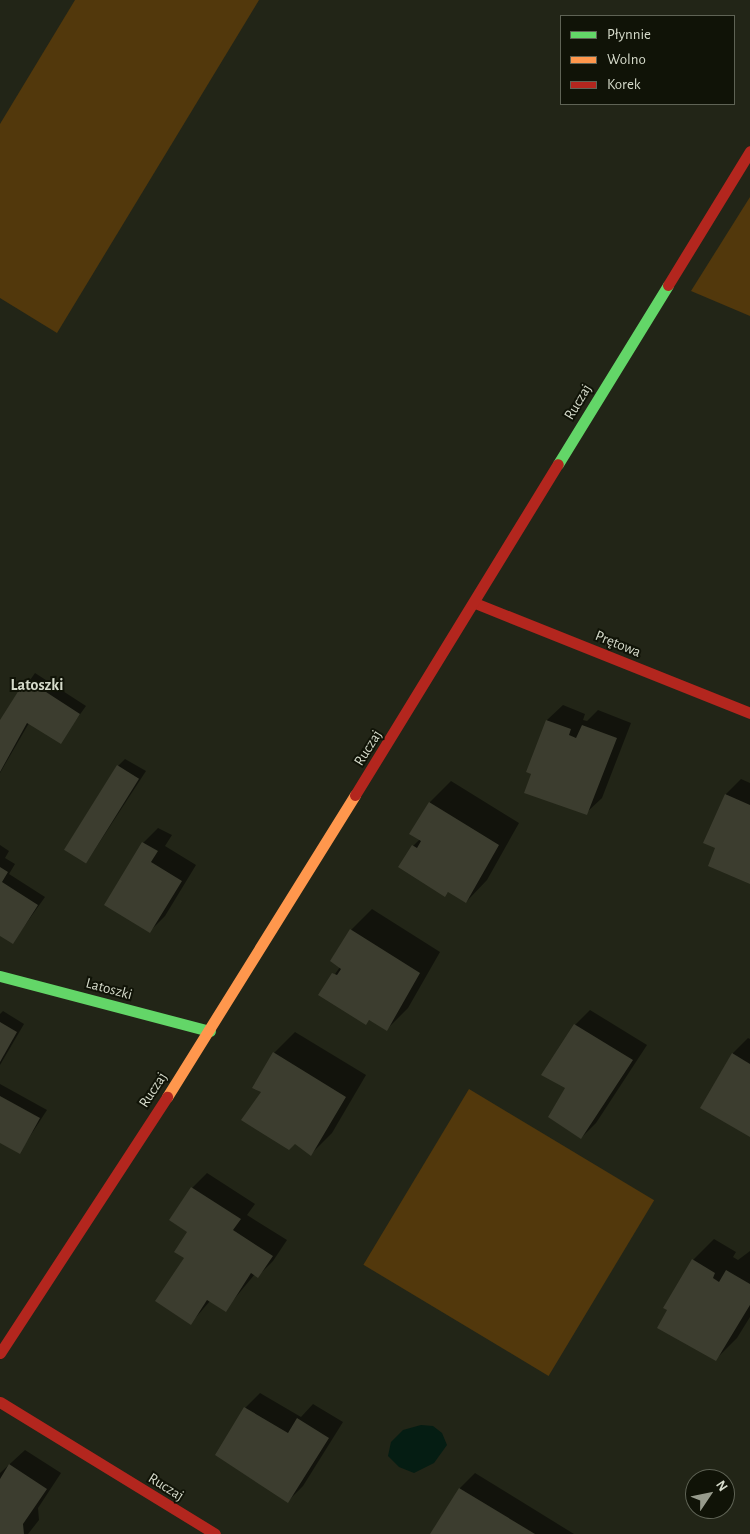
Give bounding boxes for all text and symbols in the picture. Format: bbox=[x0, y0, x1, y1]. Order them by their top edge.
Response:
legend bbox=[560, 15, 735, 105]
text: Płynnie bbox=[607, 27, 651, 42]
text: Wolno bbox=[607, 52, 646, 67]
text: Korek bbox=[607, 77, 641, 92]
street label: Ruczaj bbox=[560, 381, 596, 423]
street label: Prętowa bbox=[592, 627, 644, 661]
district label: Latoszki bbox=[11, 675, 63, 695]
street label: Ruczaj bbox=[350, 727, 386, 769]
street label: Latoszki bbox=[84, 974, 134, 1004]
street label: Ruczaj bbox=[135, 1069, 171, 1111]
street label: Ruczaj bbox=[145, 1469, 187, 1505]
north arrow bbox=[685, 1469, 735, 1519]
text: N bbox=[713, 1478, 730, 1494]

